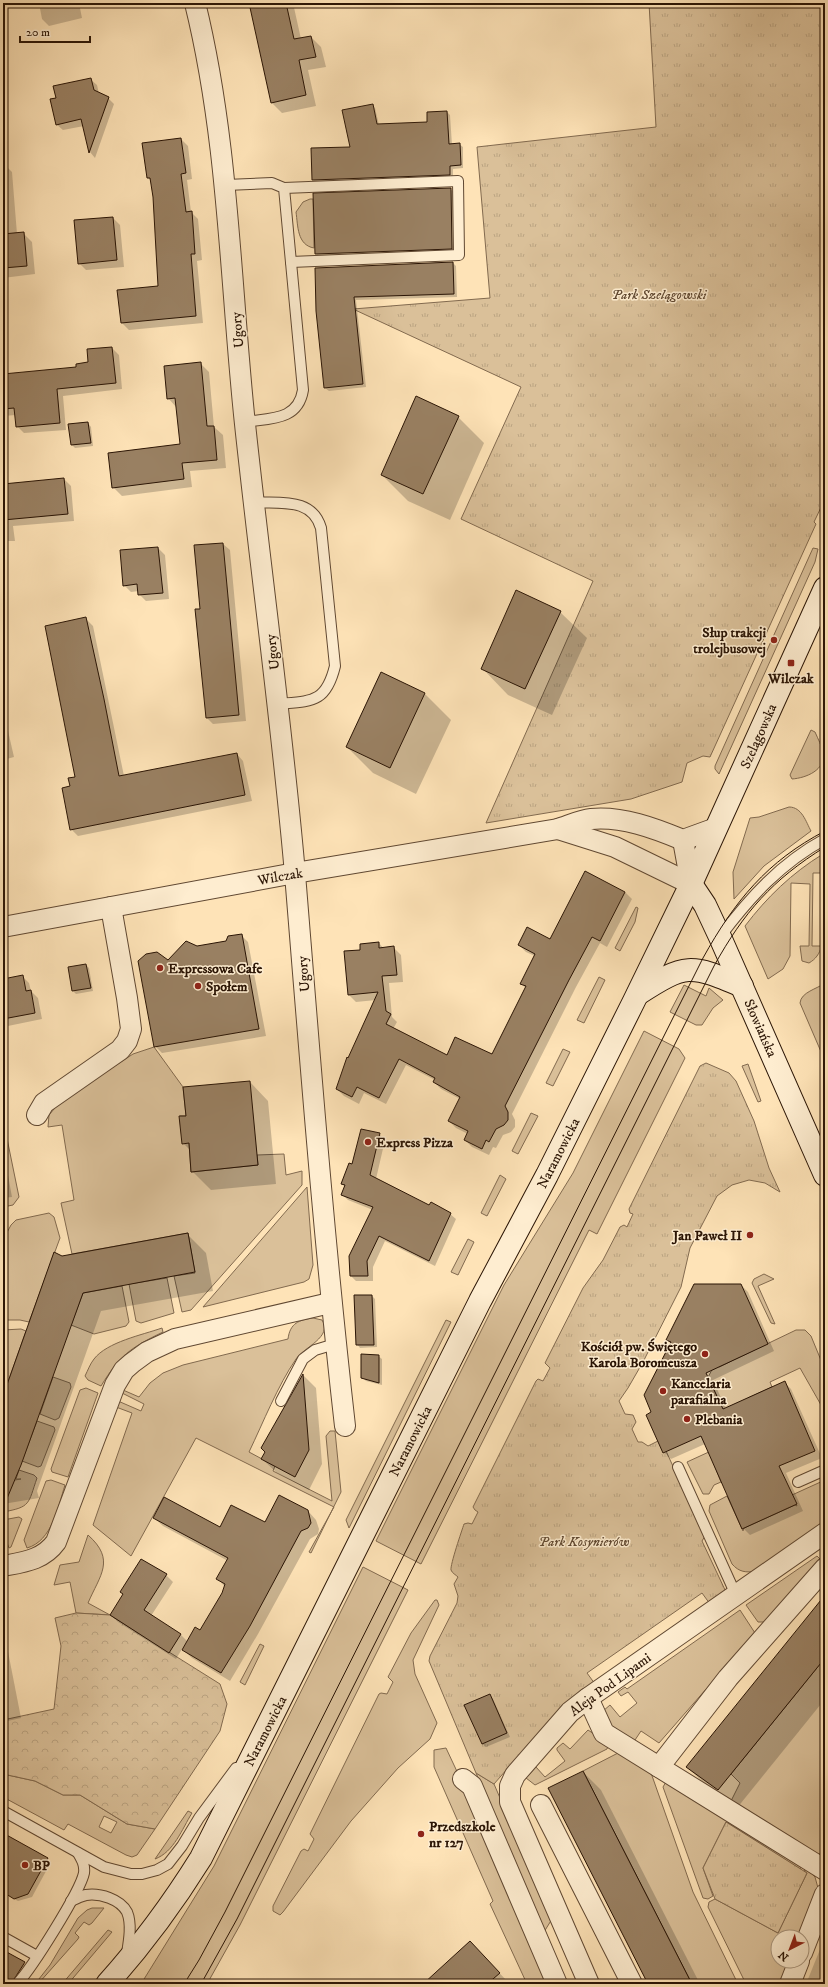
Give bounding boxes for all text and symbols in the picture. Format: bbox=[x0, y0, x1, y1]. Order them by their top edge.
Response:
scale bar bbox=[20, 18, 90, 44]
text: 20 m bbox=[26, 25, 50, 40]
park label: Park Szelągowski bbox=[612, 286, 708, 304]
street label: Ugory bbox=[227, 311, 249, 349]
place label: Słup trakcji trolejbusowej bbox=[693, 624, 766, 658]
street label: Ugory bbox=[262, 633, 284, 671]
marker: Słup trakcji trolejbusowej bbox=[769, 635, 779, 645]
marker: Wilczak bbox=[786, 658, 796, 668]
place label: Wilczak bbox=[767, 670, 815, 688]
street label: Szelągowska bbox=[737, 701, 781, 772]
street label: Wilczak bbox=[255, 864, 304, 890]
street label: Ugory bbox=[293, 955, 315, 993]
place label: Expressowa Cafe bbox=[168, 960, 262, 978]
marker: Expressowa Cafe bbox=[155, 963, 165, 973]
place label: Społem bbox=[206, 978, 248, 996]
marker: Społem bbox=[193, 981, 203, 991]
street label: Słowiańska bbox=[739, 997, 781, 1060]
street label: Naramowicka bbox=[533, 1115, 584, 1192]
place label: Express Pizza bbox=[376, 1134, 454, 1152]
marker: Express Pizza bbox=[363, 1137, 373, 1147]
place label: Jan Paweł II bbox=[671, 1227, 742, 1245]
marker: Jan Paweł II bbox=[745, 1230, 755, 1240]
place label: Kościół pw. Świętego Karola Boromeusza bbox=[581, 1338, 698, 1372]
marker: Kościół pw. Świętego Karola Boromeusza bbox=[700, 1349, 710, 1359]
place label: Kancelaria parafialna bbox=[670, 1375, 732, 1409]
marker: Kancelaria parafialna bbox=[658, 1386, 668, 1396]
street label: Naramowicka bbox=[385, 1403, 436, 1480]
place label: Plebania bbox=[695, 1411, 743, 1429]
marker: Plebania bbox=[682, 1414, 692, 1424]
park label: Park Kosynierów bbox=[539, 1533, 630, 1551]
street label: Aleja Pod Lipami bbox=[566, 1649, 655, 1720]
street label: Naramowicka bbox=[240, 1693, 291, 1770]
place label: Przedszkole nr 127 bbox=[429, 1818, 496, 1852]
marker: Przedszkole nr 127 bbox=[416, 1829, 426, 1839]
place label: BP bbox=[33, 1857, 51, 1875]
marker: BP bbox=[20, 1860, 30, 1870]
north arrow bbox=[770, 1929, 810, 1969]
text: N bbox=[776, 1947, 792, 1964]

